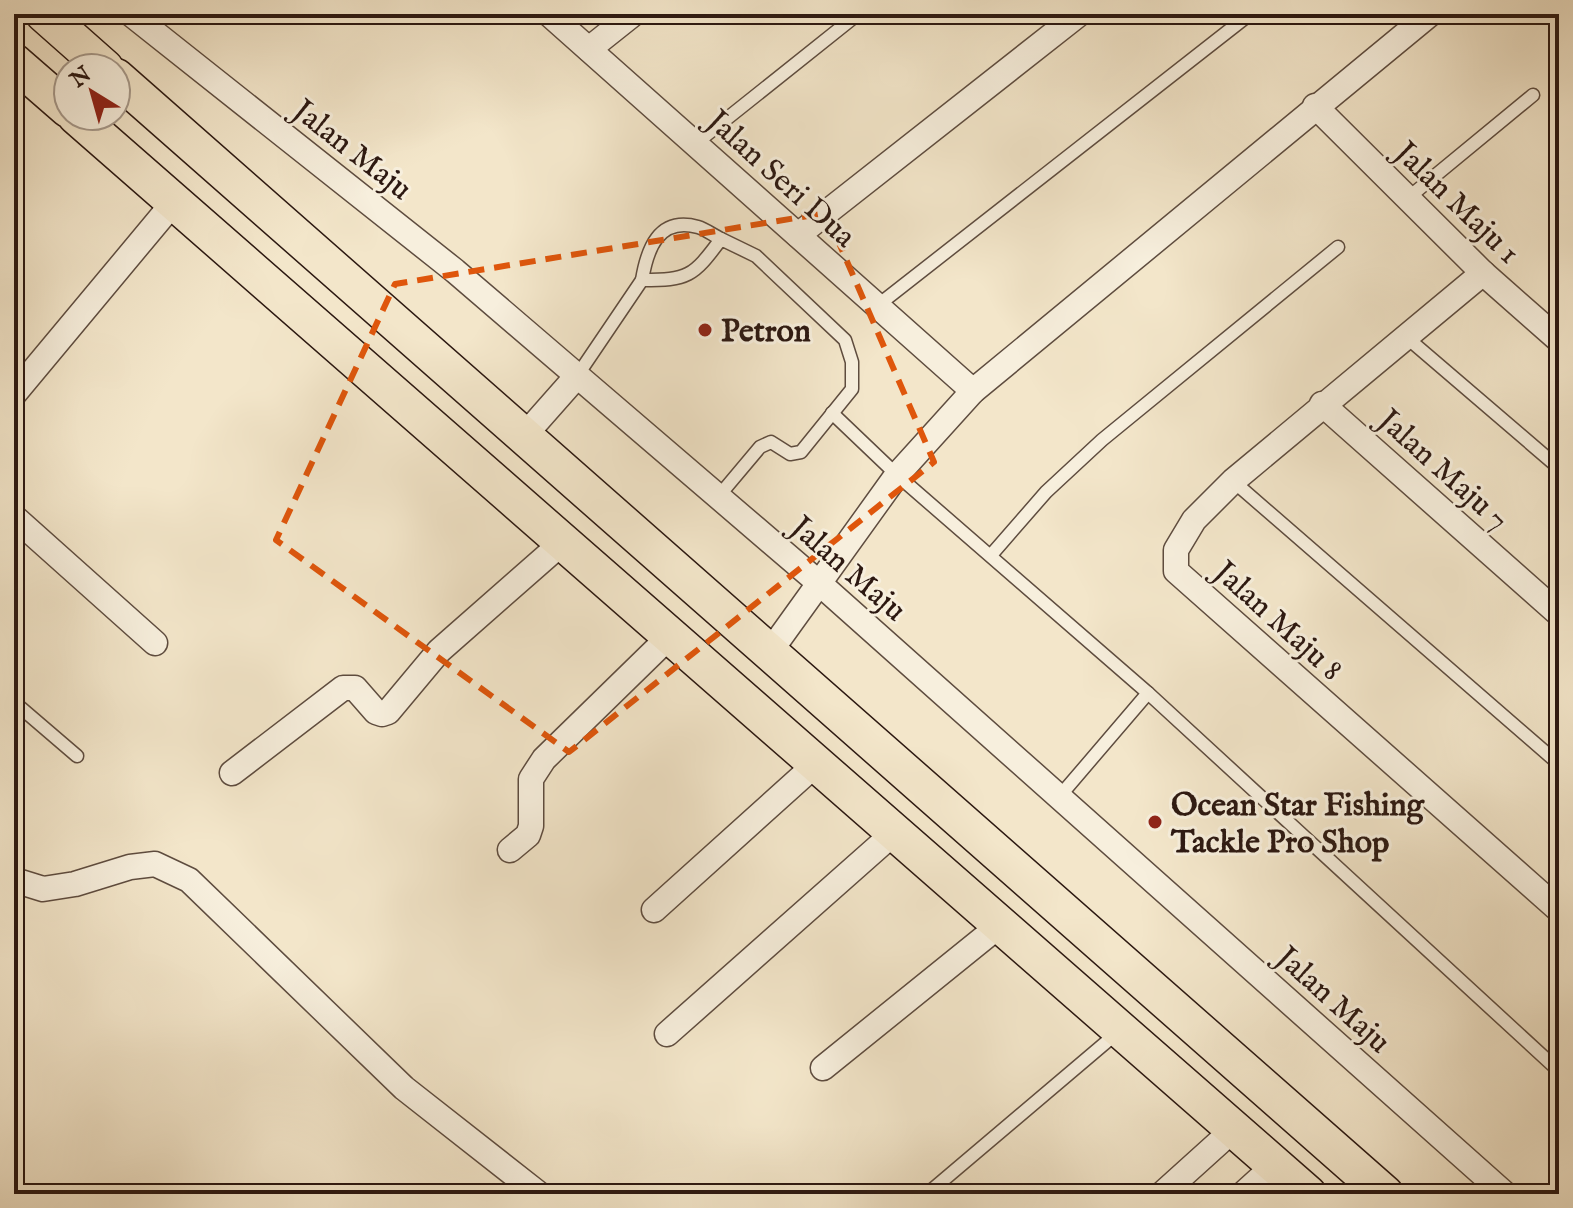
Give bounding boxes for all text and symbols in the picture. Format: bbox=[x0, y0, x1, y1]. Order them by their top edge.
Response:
north arrow bbox=[52, 52, 132, 132]
text: N bbox=[64, 61, 97, 95]
street label: Jalan Maju bbox=[281, 90, 420, 210]
street label: Jalan Seri Dua bbox=[695, 100, 864, 258]
street label: Jalan Maju 1 bbox=[1382, 132, 1528, 274]
place label: Petron bbox=[721, 312, 811, 353]
marker: Petron bbox=[696, 321, 714, 339]
street label: Jalan Maju 7 bbox=[1366, 399, 1517, 541]
street label: Jalan Maju bbox=[779, 506, 914, 632]
street label: Jalan Maju 8 bbox=[1202, 551, 1351, 691]
place label: Ocean Star Fishing Tackle Pro Shop bbox=[1170, 786, 1426, 864]
marker: Ocean Star Fishing Tackle Pro Shop bbox=[1146, 813, 1164, 831]
street label: Jalan Maju bbox=[1264, 937, 1398, 1063]

